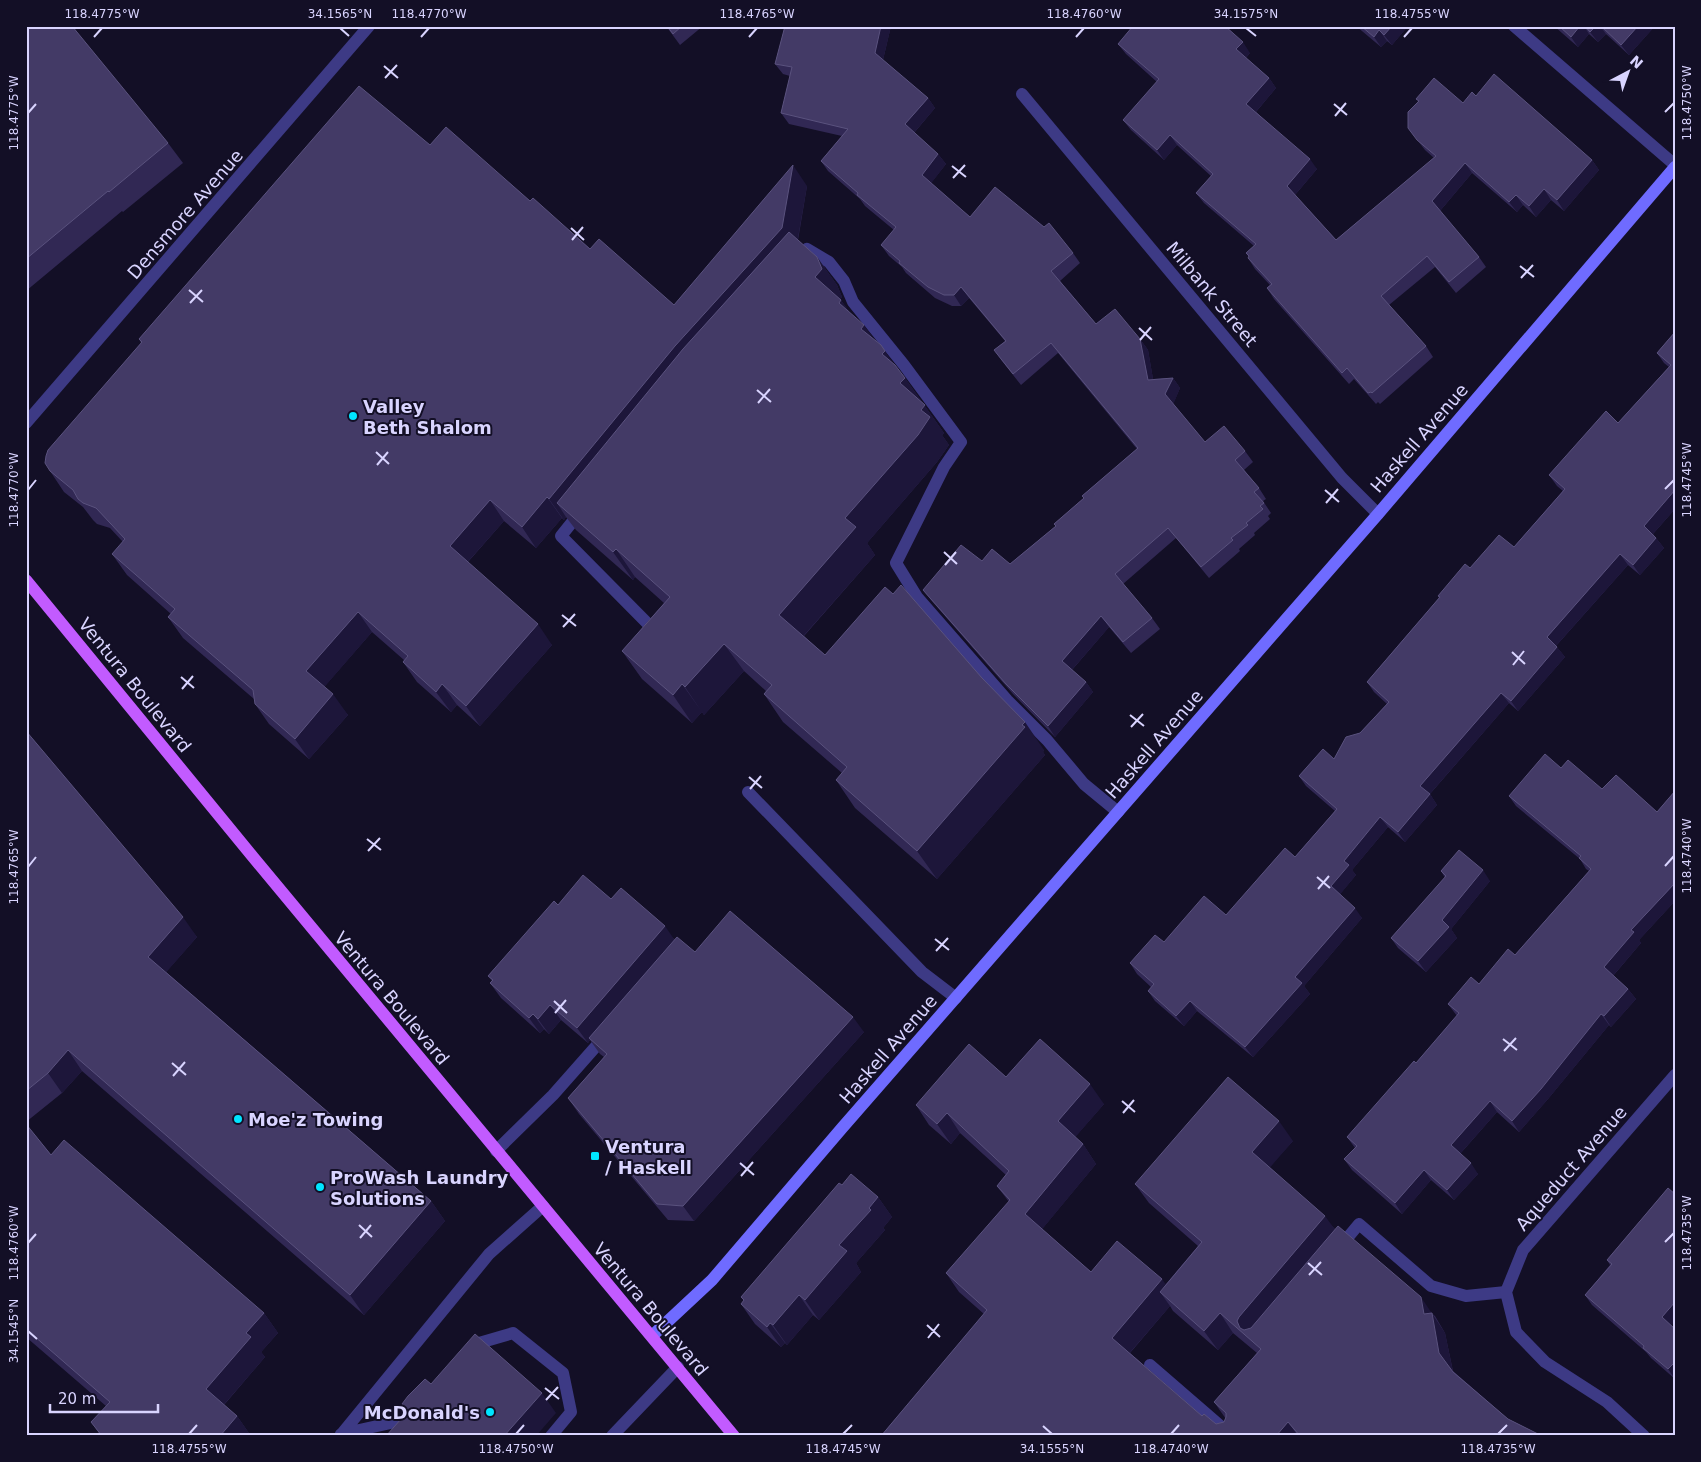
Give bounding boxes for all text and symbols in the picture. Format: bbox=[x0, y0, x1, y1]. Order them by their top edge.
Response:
text: 118.4775°W bbox=[64, 7, 140, 21]
text: 34.1565°N bbox=[308, 7, 372, 21]
text: 118.4770°W bbox=[391, 7, 467, 21]
text: 118.4765°W bbox=[719, 7, 795, 21]
text: 118.4760°W bbox=[1046, 7, 1122, 21]
text: 34.1575°N bbox=[1214, 7, 1278, 21]
text: 118.4755°W bbox=[1374, 7, 1450, 21]
north arrow bbox=[1604, 48, 1654, 98]
text: N bbox=[1627, 52, 1646, 72]
text: 118.4750°W bbox=[1680, 65, 1694, 141]
text: 118.4775°W bbox=[7, 75, 21, 151]
street label: Densmore Avenue bbox=[123, 145, 247, 283]
street label: Milbank Street bbox=[1162, 237, 1262, 351]
street label: Haskell Avenue bbox=[1366, 379, 1472, 497]
place label: Valley Beth Shalom bbox=[363, 396, 492, 438]
marker: Valley Beth Shalom bbox=[347, 410, 359, 422]
text: 118.4745°W bbox=[1680, 442, 1694, 518]
text: 118.4770°W bbox=[7, 452, 21, 528]
street label: Ventura Boulevard bbox=[74, 613, 196, 757]
street label: Haskell Avenue bbox=[1101, 685, 1207, 803]
text: 118.4740°W bbox=[1680, 818, 1694, 894]
text: 118.4765°W bbox=[7, 829, 21, 905]
street label: Ventura Boulevard bbox=[330, 927, 454, 1069]
street label: Haskell Avenue bbox=[835, 990, 941, 1108]
street label: Aqueduct Avenue bbox=[1511, 1101, 1631, 1235]
place label: Moe'z Towing bbox=[248, 1109, 384, 1130]
marker: Moe'z Towing bbox=[232, 1113, 244, 1125]
place label: Ventura / Haskell bbox=[605, 1136, 692, 1178]
marker: Ventura / Haskell bbox=[589, 1150, 601, 1162]
place label: ProWash Laundry Solutions bbox=[330, 1167, 509, 1209]
marker: ProWash Laundry Solutions bbox=[314, 1181, 326, 1193]
text: 118.4735°W bbox=[1680, 1195, 1694, 1271]
text: 118.4760°W bbox=[7, 1205, 21, 1281]
street label: Ventura Boulevard bbox=[589, 1238, 713, 1380]
text: 34.1545°N bbox=[7, 1299, 21, 1363]
scale bar bbox=[50, 1382, 158, 1414]
text: 20 m bbox=[58, 1390, 96, 1408]
place label: McDonald's bbox=[364, 1402, 480, 1423]
marker: McDonald's bbox=[484, 1406, 496, 1418]
text: 118.4755°W bbox=[151, 1442, 227, 1456]
text: 118.4750°W bbox=[478, 1442, 554, 1456]
text: 118.4745°W bbox=[805, 1442, 881, 1456]
text: 34.1555°N bbox=[1020, 1442, 1084, 1456]
text: 118.4740°W bbox=[1133, 1442, 1209, 1456]
text: 118.4735°W bbox=[1460, 1442, 1536, 1456]

